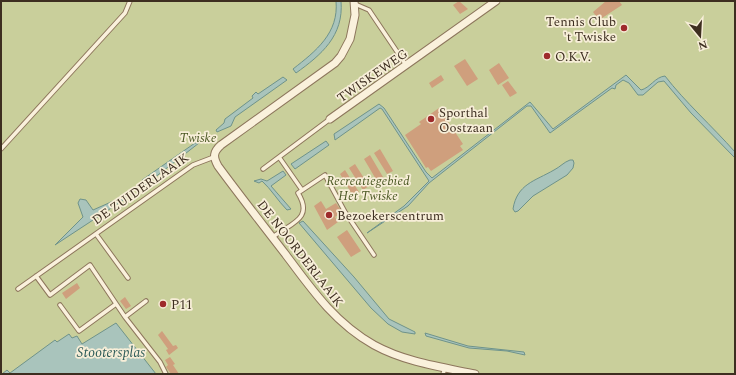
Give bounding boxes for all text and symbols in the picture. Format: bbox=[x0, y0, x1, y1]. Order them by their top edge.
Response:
place label: Tennis Club 't Twiske bbox=[546, 12, 616, 47]
north arrow bbox=[680, 16, 720, 56]
marker: Tennis Club 't Twiske bbox=[619, 23, 629, 33]
text: N bbox=[696, 36, 710, 55]
street label: TWISKEWEG bbox=[333, 44, 412, 108]
place label: O.K.V. bbox=[555, 47, 591, 67]
marker: O.K.V. bbox=[542, 51, 552, 61]
place label: Sporthal Oostzaan bbox=[439, 103, 494, 138]
marker: Sporthal Oostzaan bbox=[426, 114, 436, 124]
park label: Twiske bbox=[180, 128, 217, 148]
street label: DE ZUIDERLAAIK bbox=[88, 147, 194, 230]
park label: Recreatiegebied Het Twiske bbox=[326, 171, 410, 206]
street label: DE NOORDERLAAIK bbox=[252, 196, 349, 312]
place label: Bezoekerscentrum bbox=[337, 206, 444, 226]
marker: Bezoekerscentrum bbox=[324, 210, 334, 220]
place label: P11 bbox=[171, 295, 192, 315]
marker: P11 bbox=[158, 299, 168, 309]
water label: Stootersplas bbox=[77, 342, 145, 363]

